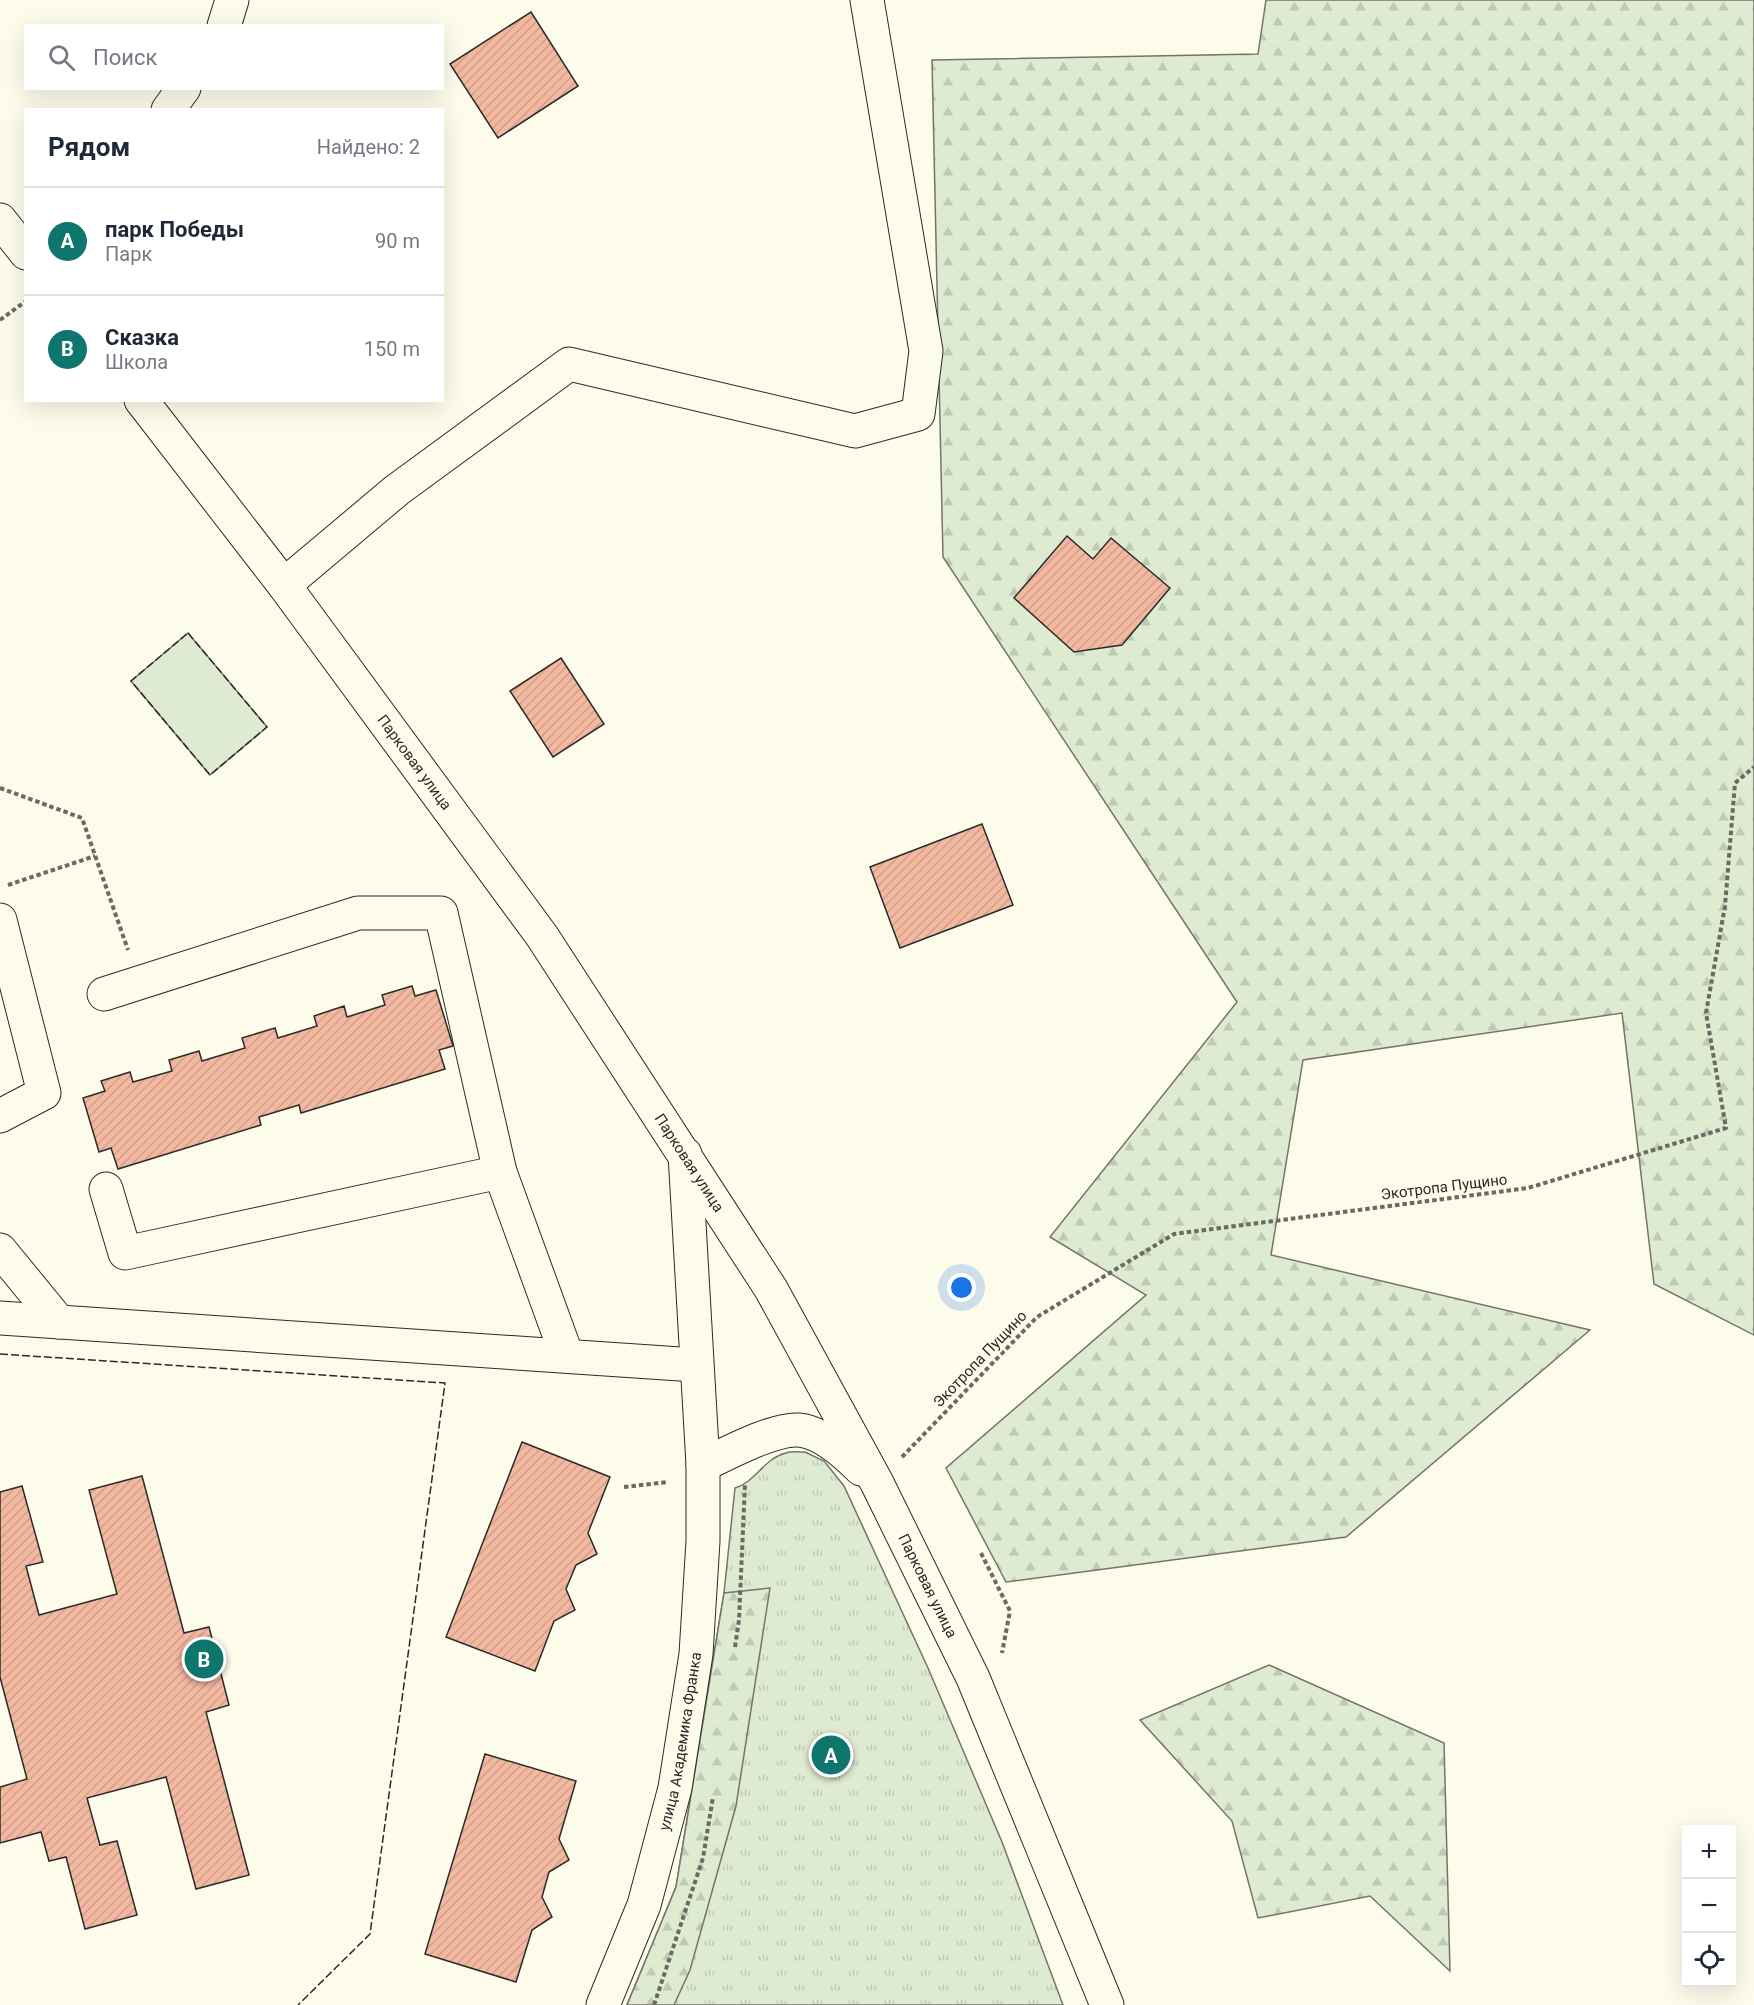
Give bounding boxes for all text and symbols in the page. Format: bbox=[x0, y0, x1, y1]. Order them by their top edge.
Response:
search box bbox=[24, 24, 444, 90]
icon: search bbox=[45, 41, 78, 74]
text: Поиск bbox=[93, 45, 157, 70]
text: Рядом bbox=[48, 132, 130, 162]
text: Найдено: 2 bbox=[317, 135, 420, 159]
text: парк Победы bbox=[105, 217, 244, 242]
text: A bbox=[61, 229, 74, 253]
text: 90 m bbox=[375, 229, 420, 253]
text: Парк bbox=[105, 242, 152, 266]
text: Сказка bbox=[105, 325, 179, 350]
text: B bbox=[61, 337, 74, 361]
text: 150 m bbox=[364, 337, 420, 361]
text: Школа bbox=[105, 350, 168, 374]
street label: Парковая улица bbox=[373, 711, 455, 814]
street label: Парковая улица bbox=[651, 1110, 728, 1216]
street label: Экотропа Пущино bbox=[1380, 1170, 1508, 1204]
your location bbox=[947, 1273, 976, 1302]
street label: Экотропа Пущино bbox=[929, 1307, 1031, 1411]
street label: Парковая улица bbox=[894, 1531, 961, 1641]
pin: B bbox=[184, 1636, 224, 1682]
street label: улица Академика Франка bbox=[655, 1651, 705, 1832]
pin: A bbox=[812, 1732, 850, 1778]
map controls bbox=[1682, 1825, 1736, 1987]
button: + bbox=[1682, 1825, 1736, 1879]
button: − bbox=[1682, 1879, 1736, 1933]
button: locate bbox=[1682, 1933, 1736, 1987]

